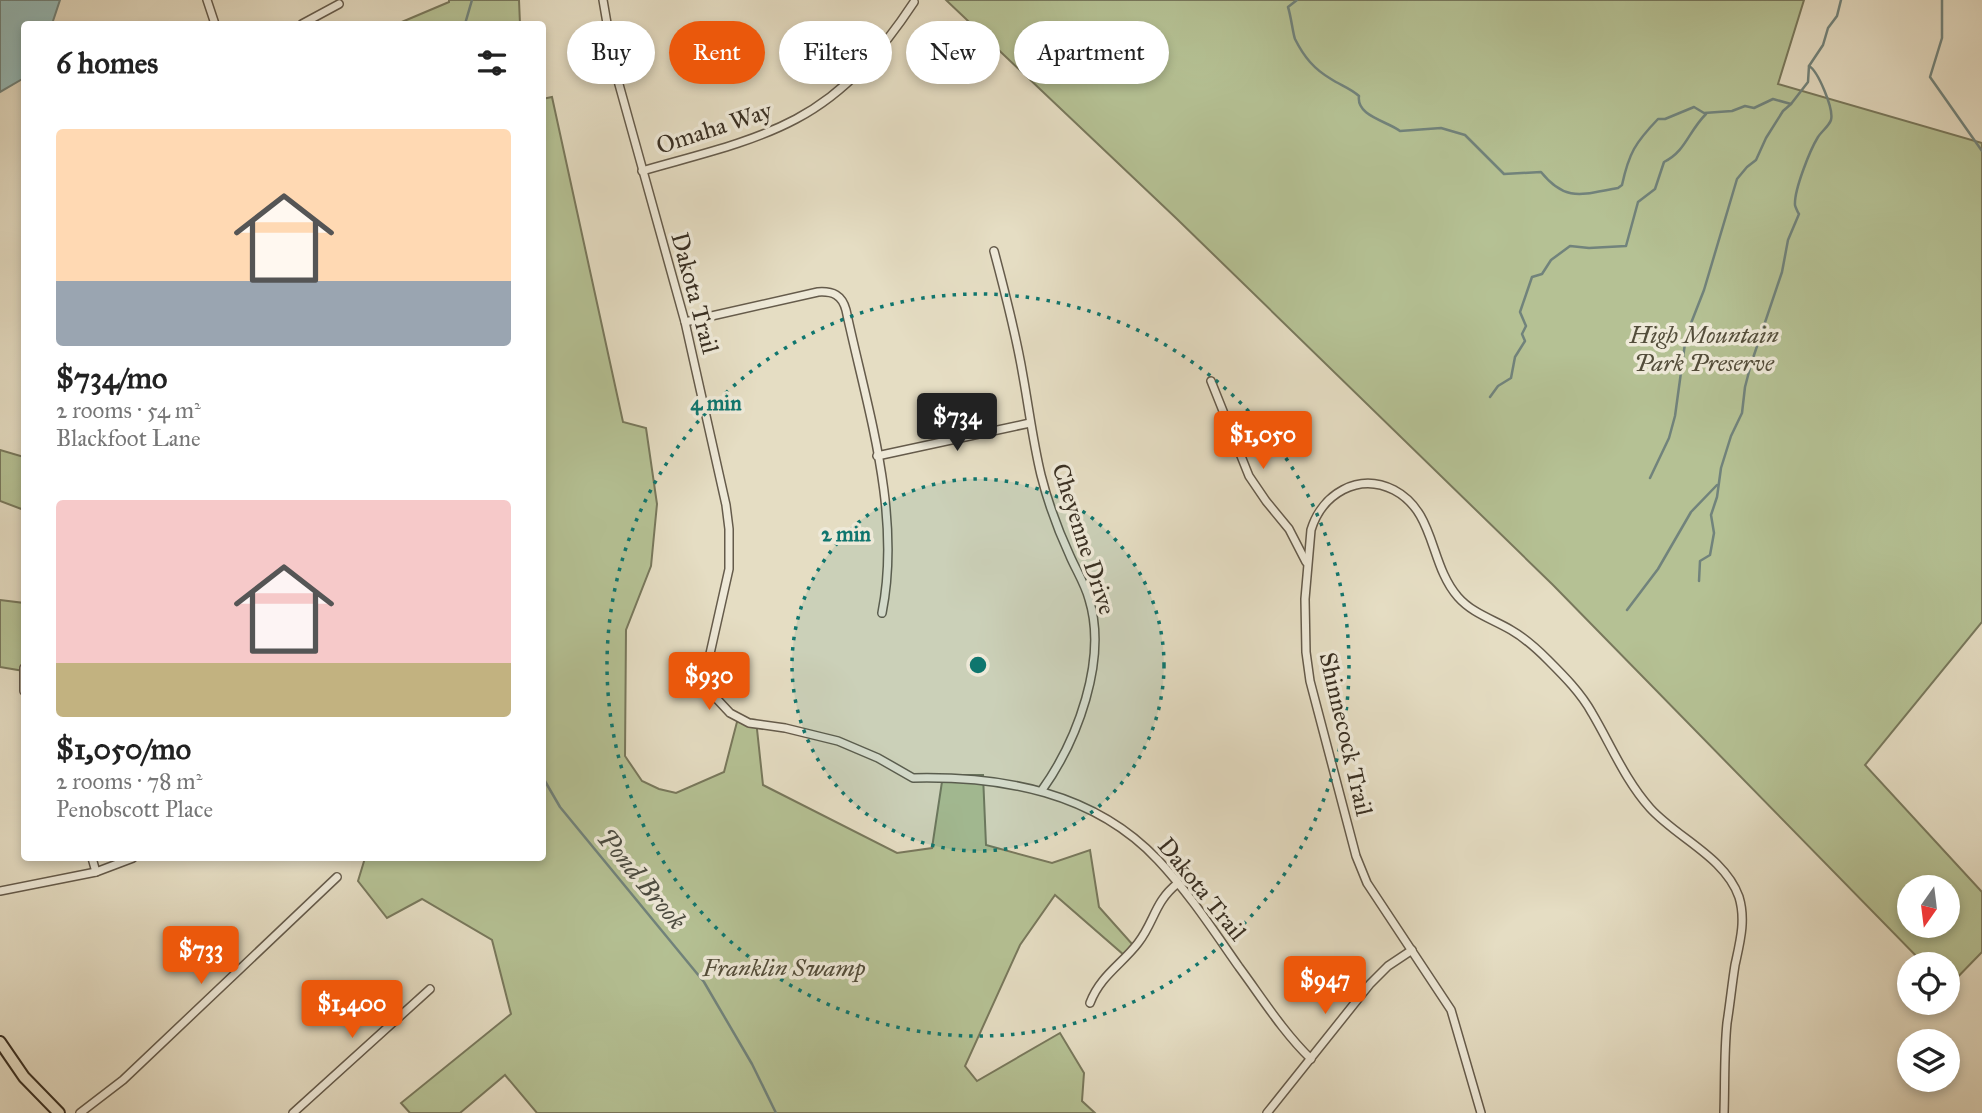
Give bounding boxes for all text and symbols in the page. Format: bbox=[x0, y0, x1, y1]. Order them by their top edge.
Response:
chip: Buy bbox=[567, 21, 655, 84]
chip: Rent bbox=[669, 21, 765, 84]
chip: Filters bbox=[779, 21, 892, 84]
chip: New bbox=[906, 21, 1000, 84]
chip: Apartment bbox=[1014, 21, 1169, 84]
icon: filters bbox=[473, 44, 511, 82]
text: 6 homes bbox=[56, 45, 158, 81]
street label: Omaha Way bbox=[652, 95, 776, 161]
icon: home bbox=[221, 175, 347, 301]
street label: Dakota Trail bbox=[664, 229, 726, 357]
park label: High Mountain Park Preserve bbox=[1628, 320, 1779, 378]
text: $734/mo bbox=[56, 360, 167, 396]
text: 4 min bbox=[690, 390, 742, 416]
pin: $734 bbox=[916, 393, 998, 453]
text: 2 rooms · 54 m² bbox=[56, 396, 201, 424]
text: $734 bbox=[933, 402, 981, 430]
pin: $1,050 bbox=[1206, 412, 1320, 471]
text: $1,050 bbox=[1230, 420, 1296, 448]
text: Blackfoot Lane bbox=[56, 424, 200, 452]
street label: Cheyenne Drive bbox=[1045, 460, 1123, 618]
text: 2 min bbox=[821, 521, 871, 547]
icon: home bbox=[221, 546, 347, 672]
street label: Shinnecock Trail bbox=[1313, 649, 1379, 819]
pin: $930 bbox=[668, 652, 750, 712]
centre of rings bbox=[966, 653, 990, 677]
text: $930 bbox=[685, 661, 733, 689]
text: $1,050/mo bbox=[56, 731, 191, 767]
text: 2 rooms · 78 m² bbox=[56, 767, 202, 795]
text: Penobscott Place bbox=[56, 795, 213, 823]
water label: Pond Brook bbox=[590, 822, 694, 936]
street label: Dakota Trail bbox=[1151, 831, 1253, 947]
north arrow bbox=[1897, 875, 1960, 938]
map controls bbox=[1897, 875, 1960, 1092]
pin: $733 bbox=[160, 926, 242, 986]
text: $733 bbox=[179, 935, 223, 963]
button: locate bbox=[1897, 952, 1960, 1015]
park label: Franklin Swamp bbox=[702, 953, 866, 983]
pin: $947 bbox=[1284, 956, 1366, 1016]
text: $947 bbox=[1300, 965, 1350, 993]
pin: $1,400 bbox=[295, 981, 409, 1040]
text: $1,400 bbox=[318, 989, 386, 1017]
button: layers bbox=[1897, 1029, 1960, 1092]

